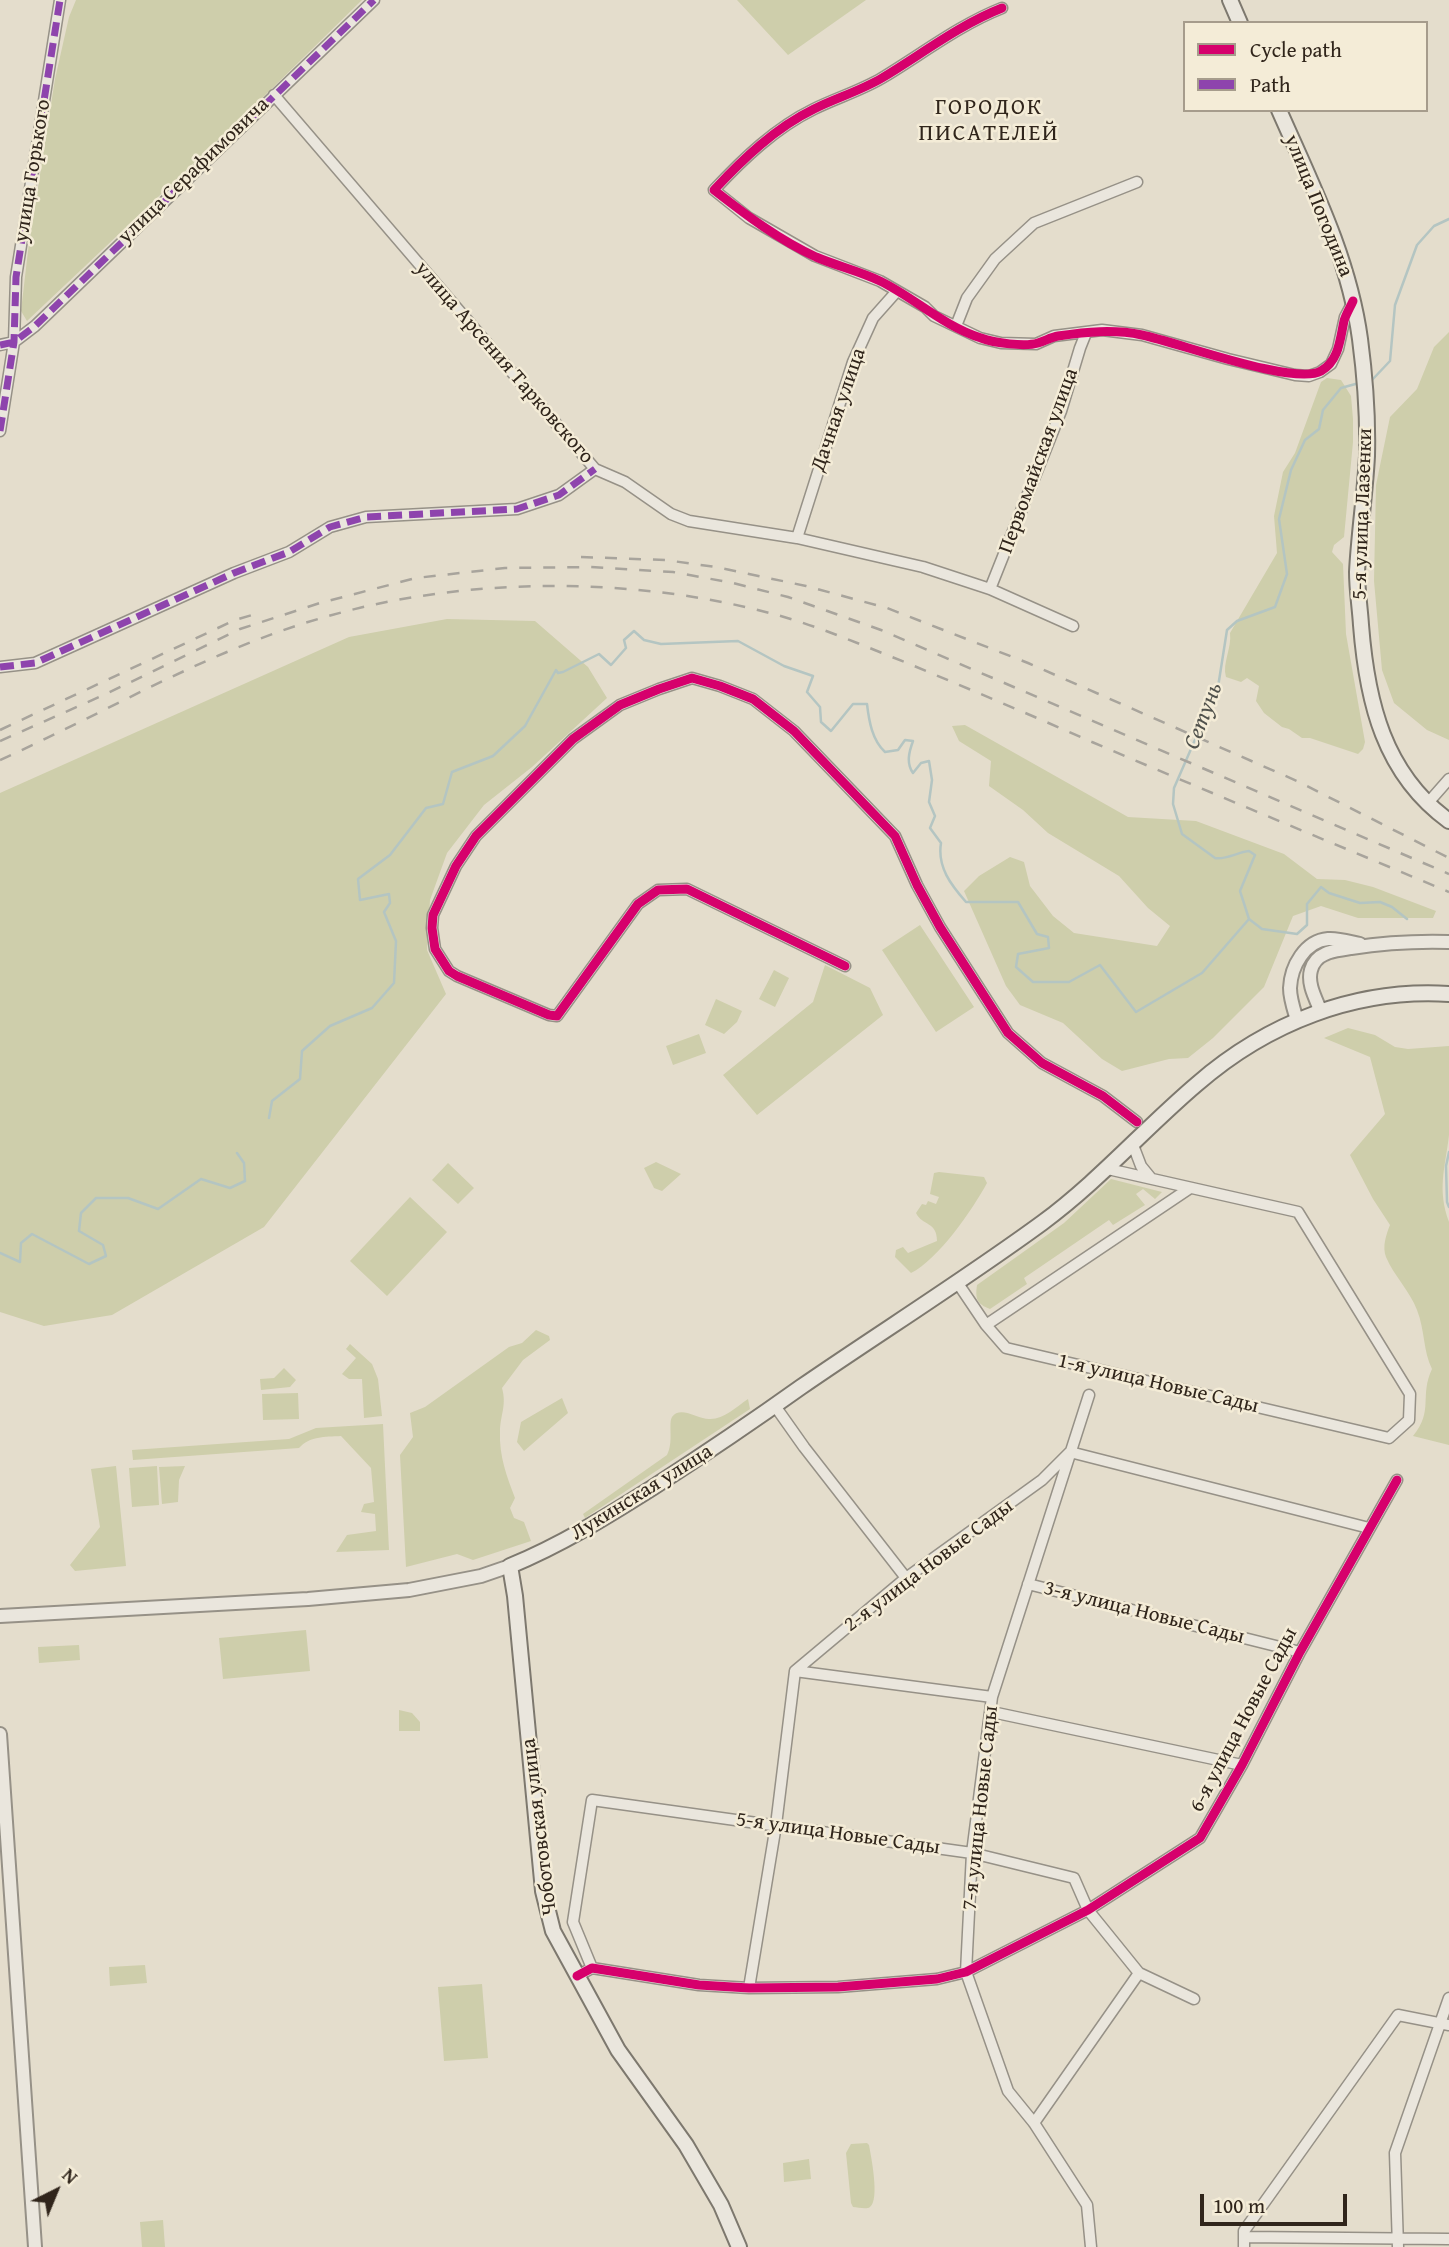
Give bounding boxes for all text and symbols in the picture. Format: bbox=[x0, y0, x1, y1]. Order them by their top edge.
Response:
legend bbox=[1183, 21, 1428, 112]
text: Cycle path bbox=[1250, 34, 1342, 65]
text: Path bbox=[1250, 69, 1290, 100]
street label: улица Серафимовича bbox=[113, 92, 275, 250]
district label: ГОРОДОК ПИСАТЕЛЕЙ bbox=[920, 94, 1058, 148]
street label: улица Горького bbox=[9, 98, 57, 244]
street label: улица Погодина bbox=[1278, 131, 1358, 281]
street label: улица Арсения Тарковского bbox=[409, 257, 599, 469]
street label: Дачная улица bbox=[806, 345, 872, 475]
street label: Первомайская улица bbox=[994, 365, 1084, 557]
street label: 5-я улица Лазенки bbox=[1347, 428, 1379, 600]
water label: Сетунь bbox=[1179, 679, 1229, 753]
street label: 1-я улица Новые Сады bbox=[1055, 1349, 1261, 1419]
street label: Лукинская улица bbox=[567, 1439, 717, 1547]
street label: 2-я улица Новые Сады bbox=[839, 1494, 1019, 1638]
street label: 3-я улица Новые Сады bbox=[1041, 1576, 1247, 1650]
street label: 6-я улица Новые Сады bbox=[1185, 1623, 1303, 1817]
street label: 7-я улица Новые Сады bbox=[958, 1704, 1004, 1912]
street label: Чоботовская улица bbox=[517, 1737, 563, 1917]
street label: 5-я улица Новые Сады bbox=[734, 1807, 942, 1861]
north arrow bbox=[21, 2156, 91, 2226]
text: N bbox=[56, 2161, 85, 2190]
scale bar bbox=[1204, 2180, 1351, 2224]
text: 100 m bbox=[1213, 2190, 1265, 2221]

